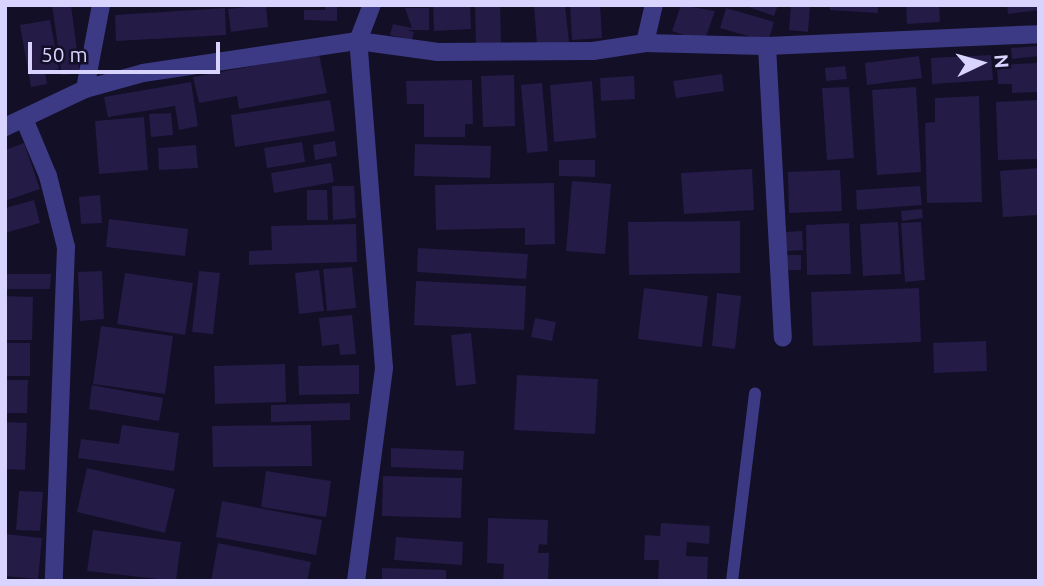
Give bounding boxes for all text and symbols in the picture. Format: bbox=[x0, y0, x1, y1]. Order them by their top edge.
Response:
scale bar bbox=[32, 28, 224, 72]
north arrow bbox=[946, 28, 1016, 98]
text: 50 m bbox=[41, 42, 88, 66]
text: N bbox=[990, 53, 1013, 69]

